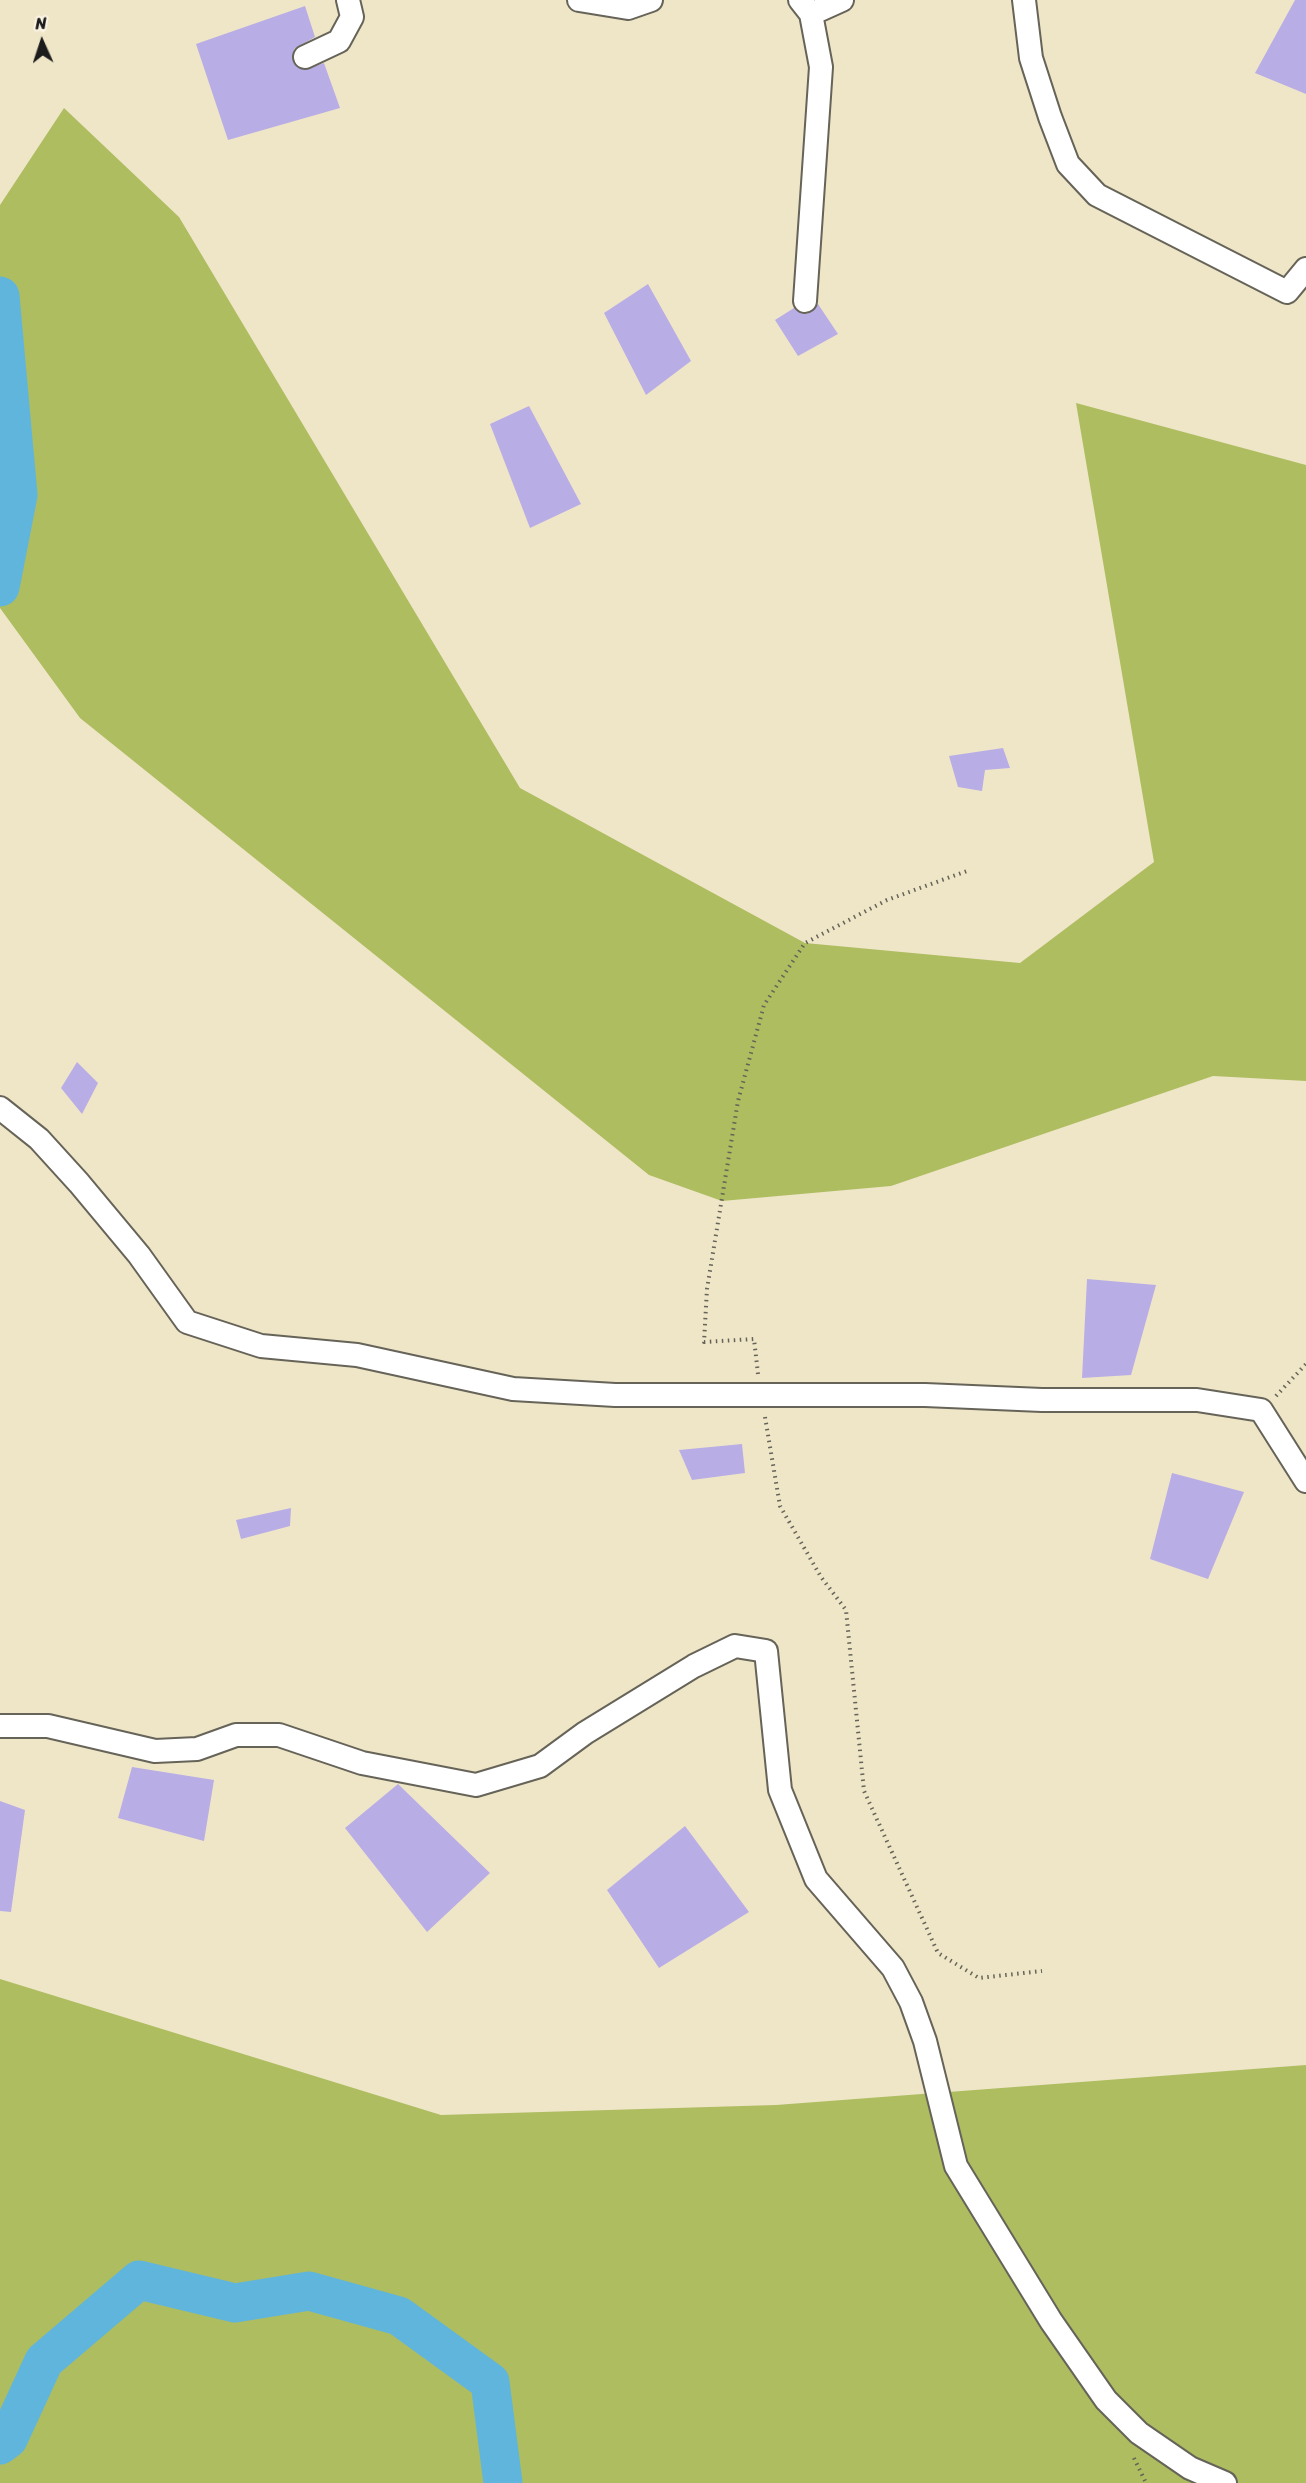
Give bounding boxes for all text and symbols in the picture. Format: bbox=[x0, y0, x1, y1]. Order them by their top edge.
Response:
text: N bbox=[35, 9, 47, 38]
north arrow bbox=[12, 12, 72, 72]

